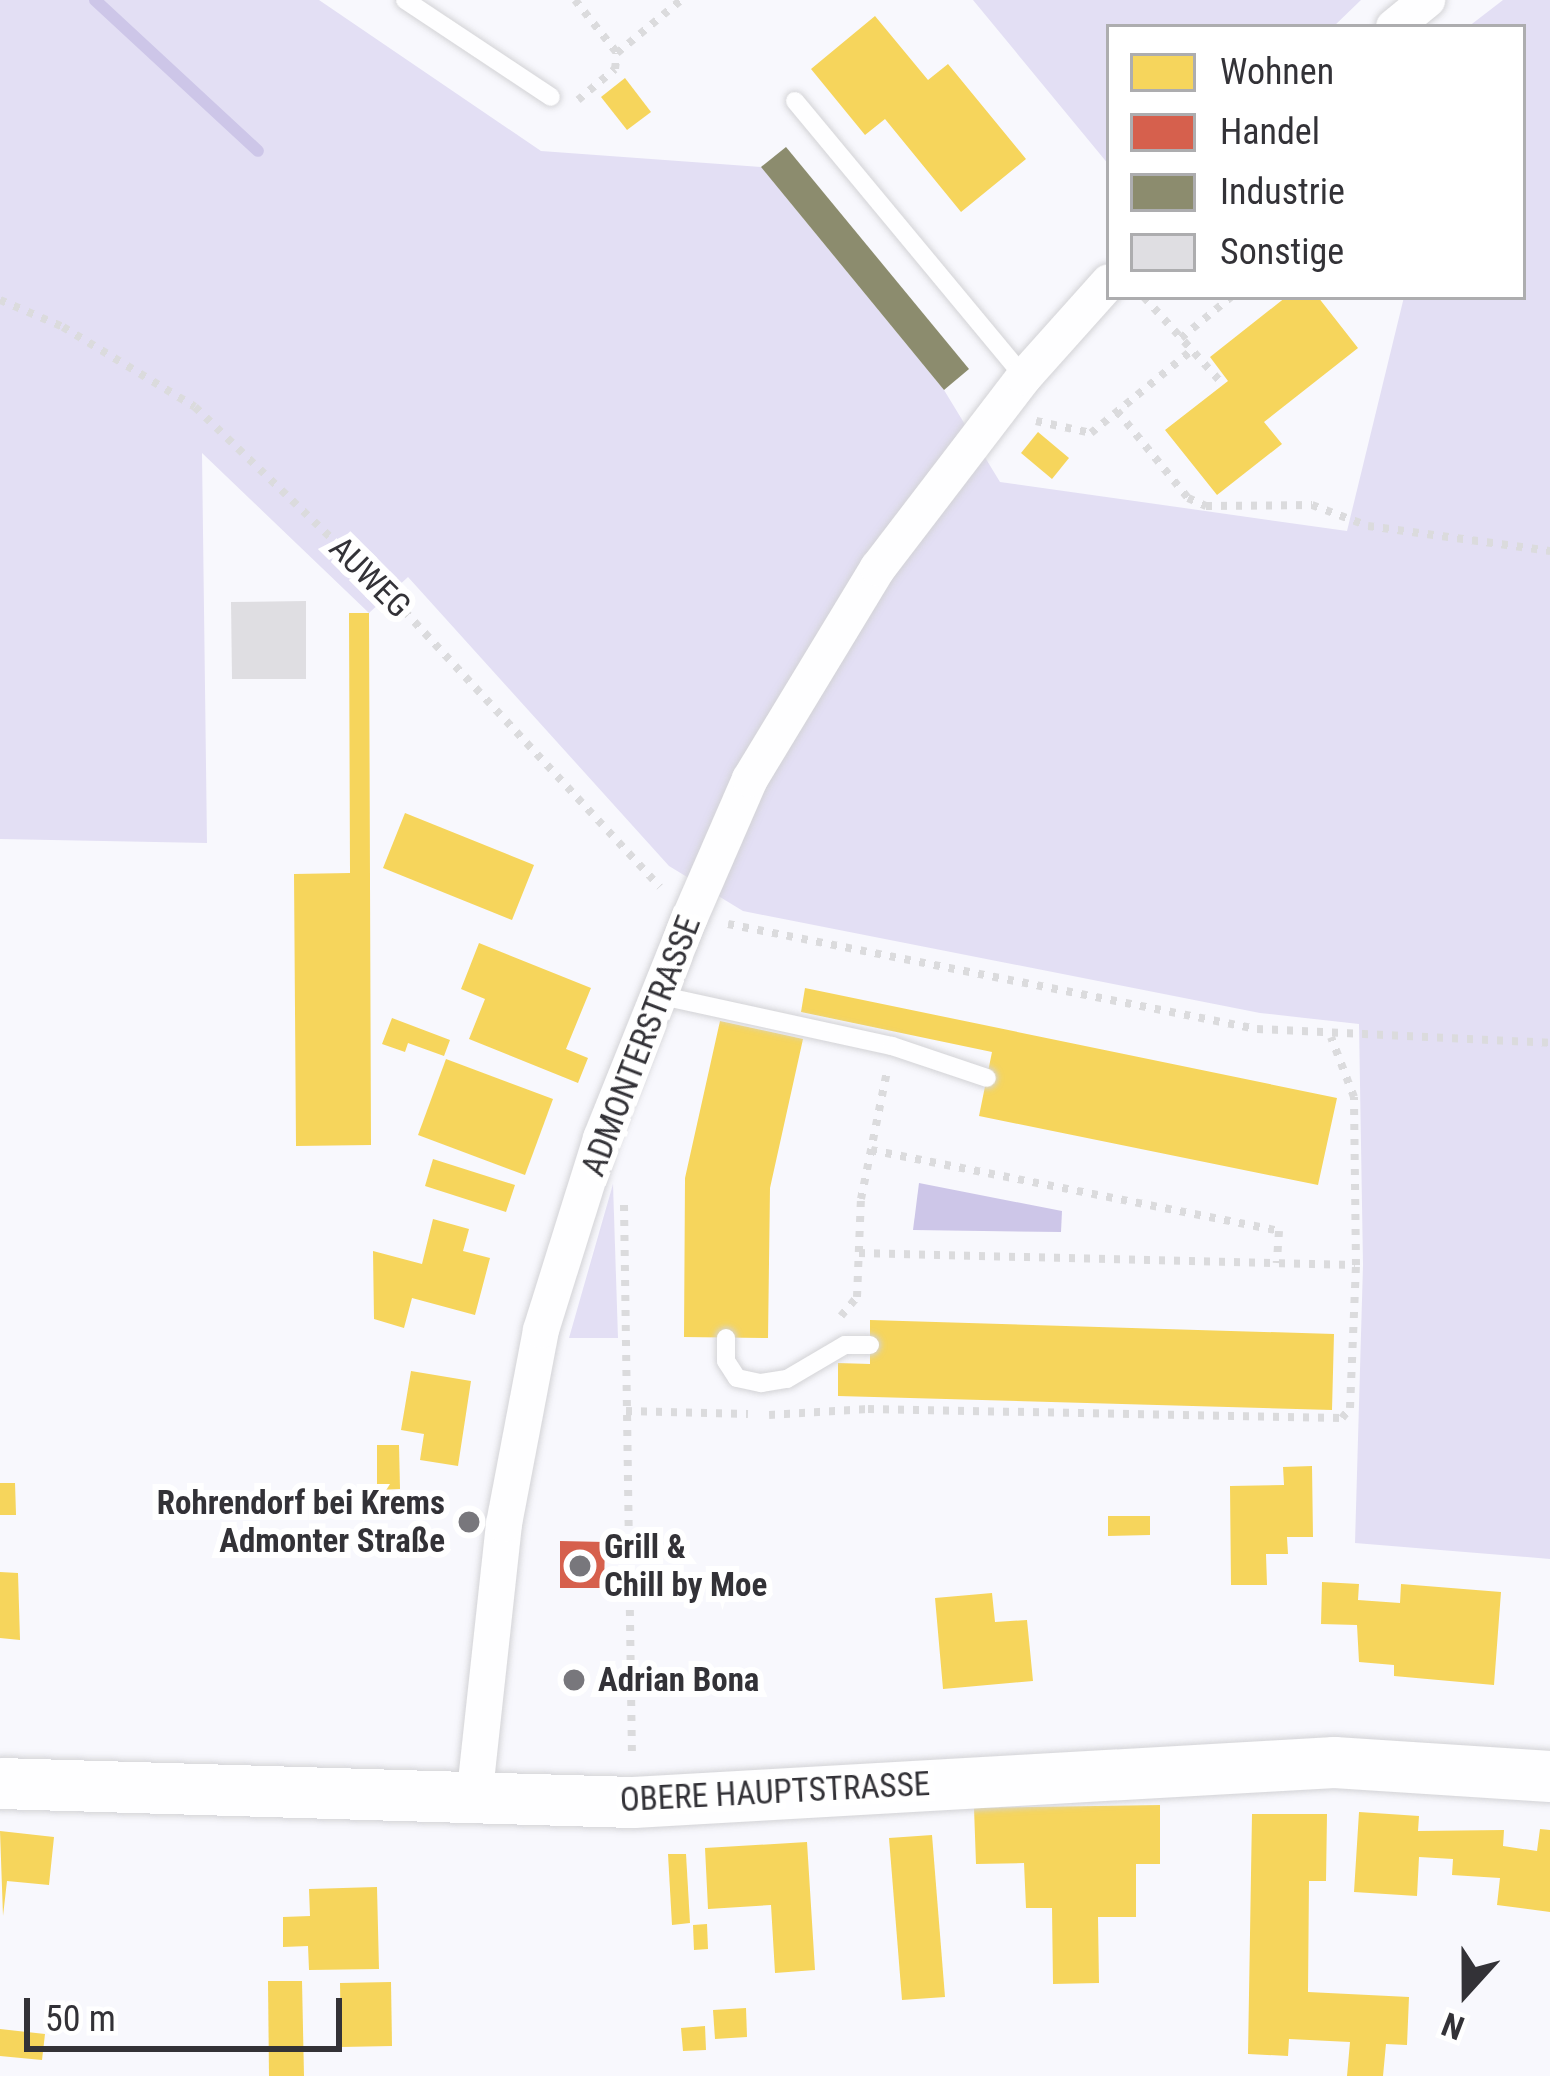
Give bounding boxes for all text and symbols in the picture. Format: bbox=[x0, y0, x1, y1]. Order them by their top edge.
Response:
legend bbox=[1106, 24, 1526, 300]
text: Wohnen bbox=[1220, 51, 1334, 93]
text: Handel bbox=[1220, 111, 1320, 153]
text: Industrie bbox=[1220, 171, 1345, 213]
text: Sonstige bbox=[1220, 231, 1344, 273]
street label: AUWEG bbox=[321, 528, 419, 626]
street label: ADMONTERSTRASSE bbox=[573, 910, 709, 1182]
place label: Rohrendorf bei Krems Admonter Straße bbox=[157, 1483, 445, 1561]
marker: Rohrendorf bei Krems Admonter Straße bbox=[456, 1509, 482, 1535]
place label: Grill & Chill by Moe bbox=[604, 1527, 767, 1605]
marker: Grill & Chill by Moe bbox=[567, 1553, 593, 1579]
place label: Adrian Bona bbox=[598, 1660, 759, 1700]
marker: Adrian Bona bbox=[561, 1667, 587, 1693]
street label: OBERE HAUPTSTRASSE bbox=[619, 1764, 931, 1820]
north arrow bbox=[1406, 1932, 1526, 2052]
scale bar bbox=[30, 1974, 348, 2048]
text: 50 m bbox=[45, 1998, 116, 2040]
text: N bbox=[1436, 2004, 1469, 2048]

